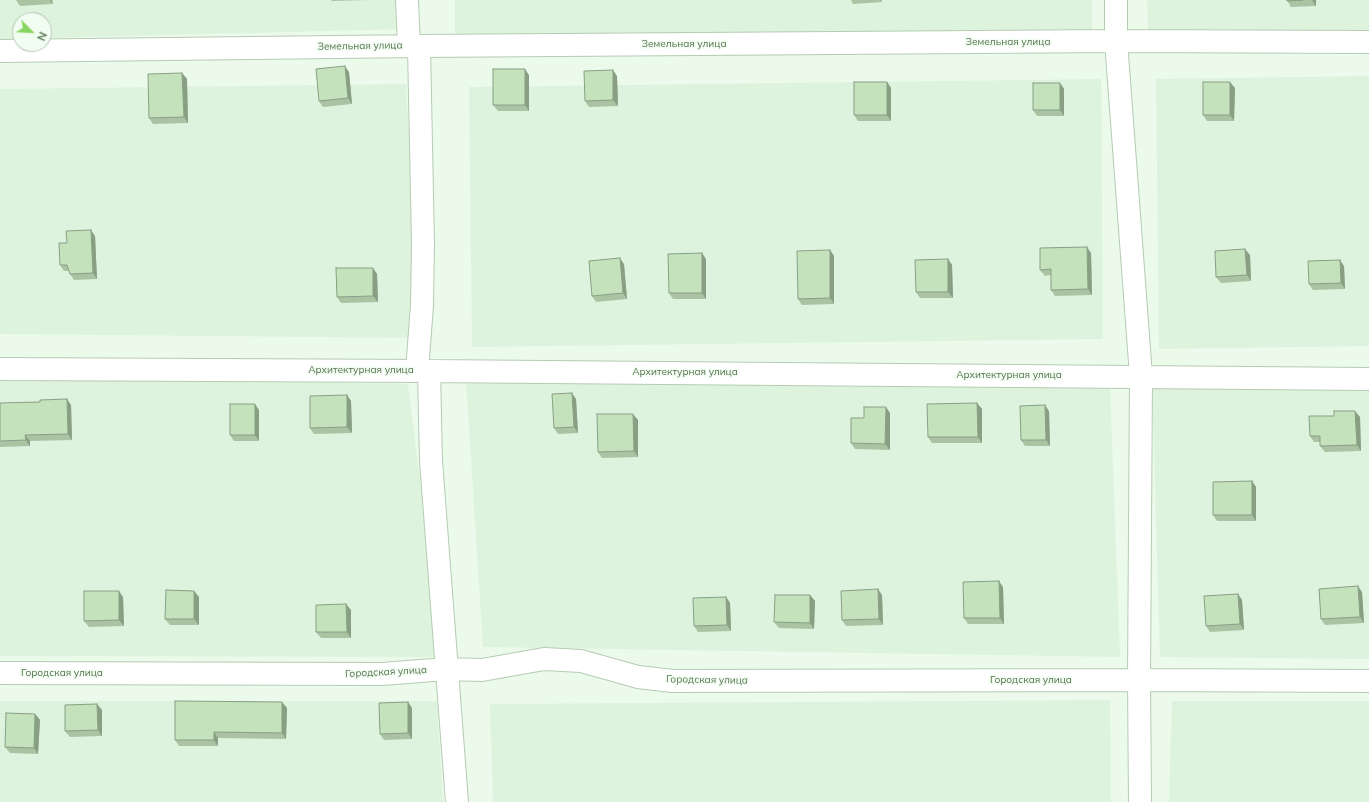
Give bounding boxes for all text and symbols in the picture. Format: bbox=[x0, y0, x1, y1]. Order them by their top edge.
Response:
north arrow bbox=[12, 12, 52, 52]
text: N bbox=[34, 30, 50, 43]
street label: Земельная улица bbox=[965, 36, 1051, 48]
street label: Земельная улица bbox=[641, 38, 727, 50]
street label: Земельная улица bbox=[317, 39, 403, 53]
street label: Архитектурная улица bbox=[308, 364, 414, 376]
street label: Архитектурная улица bbox=[632, 366, 738, 378]
street label: Архитектурная улица bbox=[956, 369, 1062, 381]
street label: Городская улица bbox=[345, 664, 427, 680]
street label: Городская улица bbox=[21, 667, 103, 679]
street label: Городская улица bbox=[666, 673, 748, 687]
street label: Городская улица bbox=[990, 674, 1072, 686]

